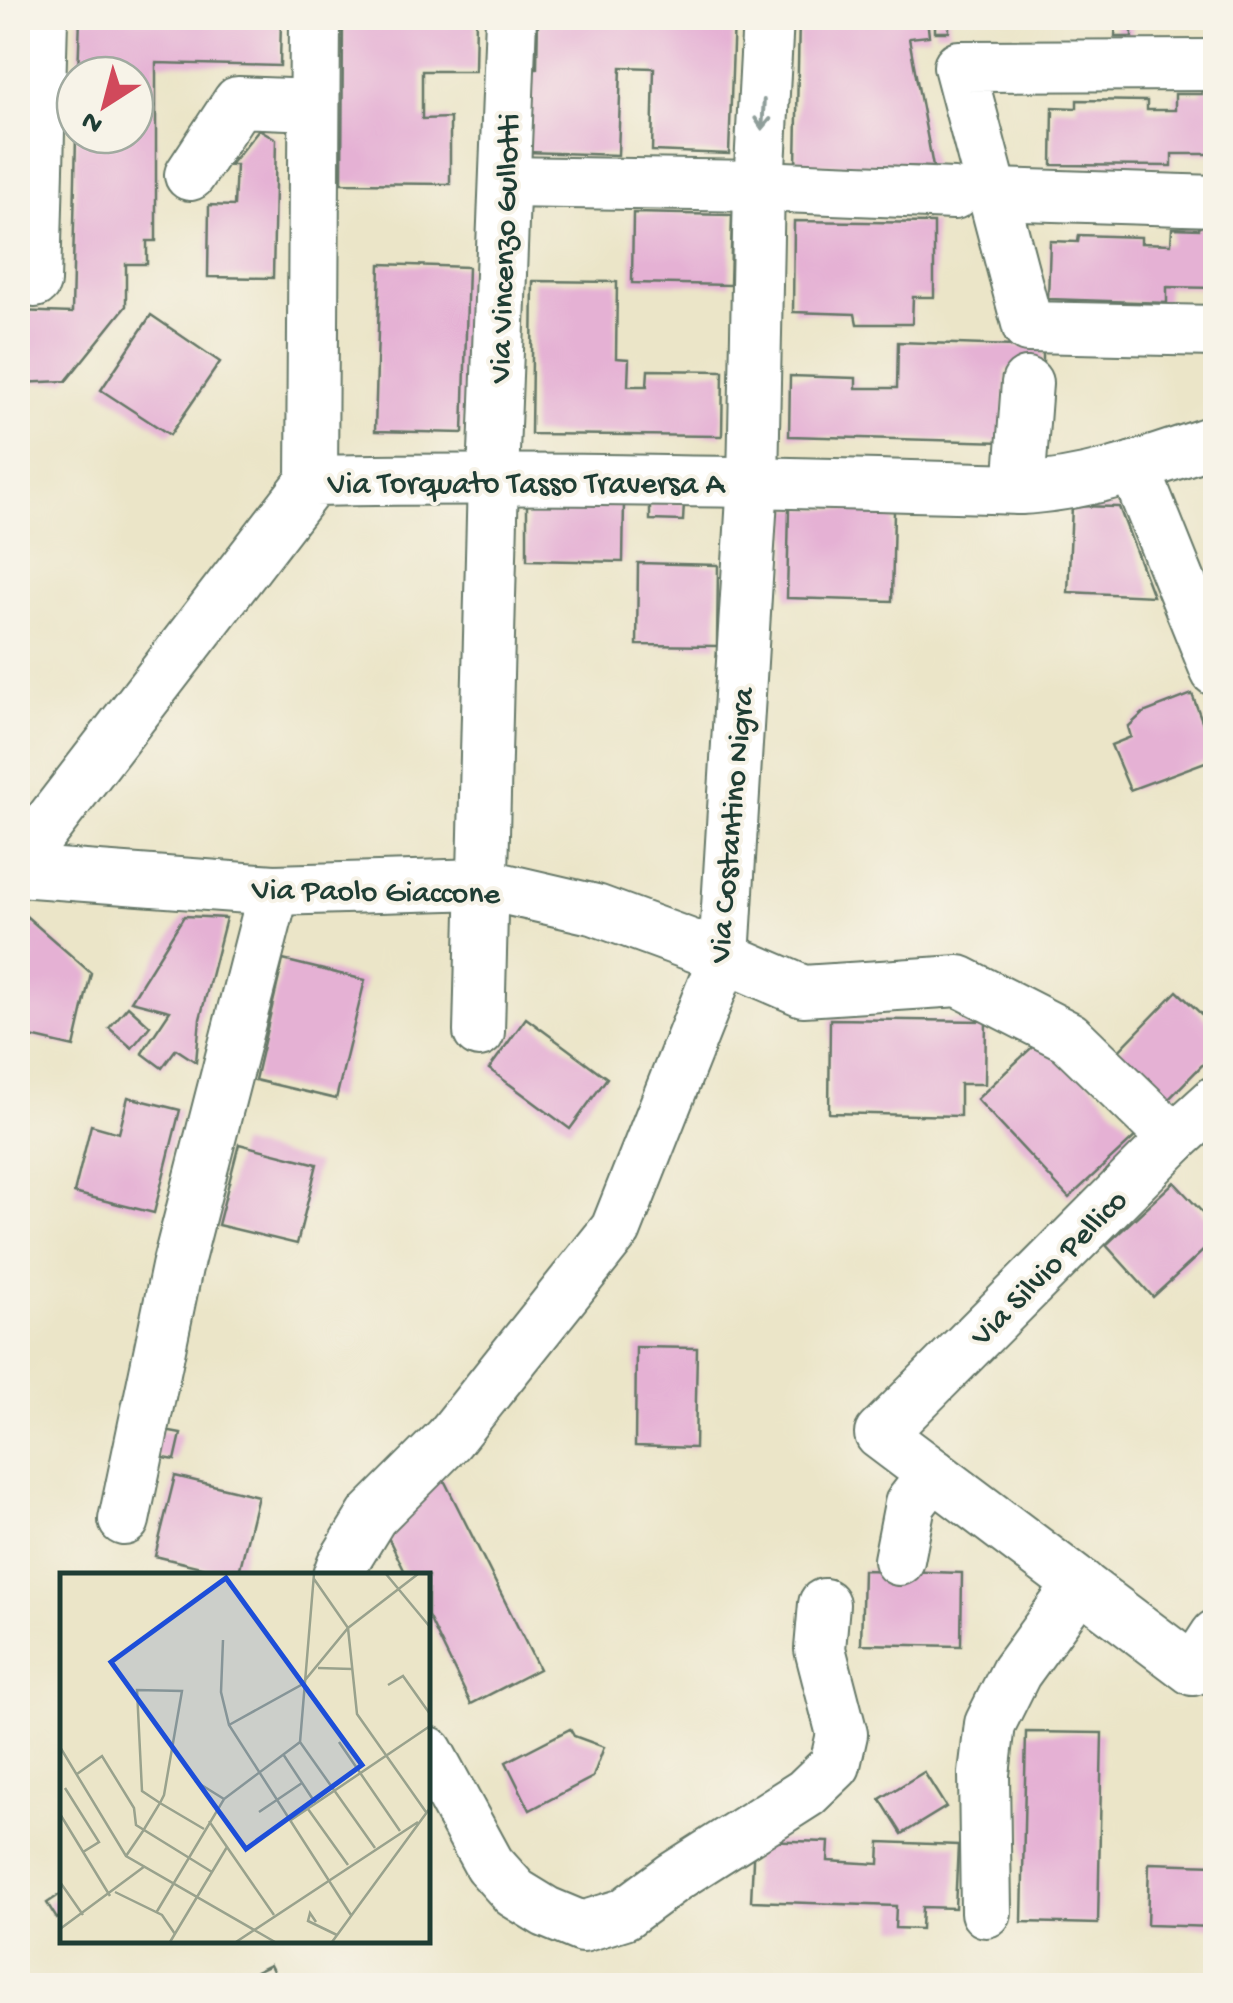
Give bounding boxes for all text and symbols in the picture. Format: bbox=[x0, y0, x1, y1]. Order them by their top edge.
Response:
north arrow bbox=[55, 55, 155, 155]
one-way arrow bbox=[753, 98, 772, 130]
text: N bbox=[76, 103, 110, 140]
street label: Via Vincenzo Gullotti bbox=[483, 113, 531, 385]
street label: Via Torquato Tasso Traversa A bbox=[327, 467, 726, 505]
street label: Via Costantino Nigra bbox=[703, 685, 765, 966]
street label: Via Paolo Giaccone bbox=[250, 873, 501, 915]
street label: Via Silvio Pellico bbox=[963, 1183, 1137, 1357]
inset map bbox=[60, 1573, 430, 1943]

